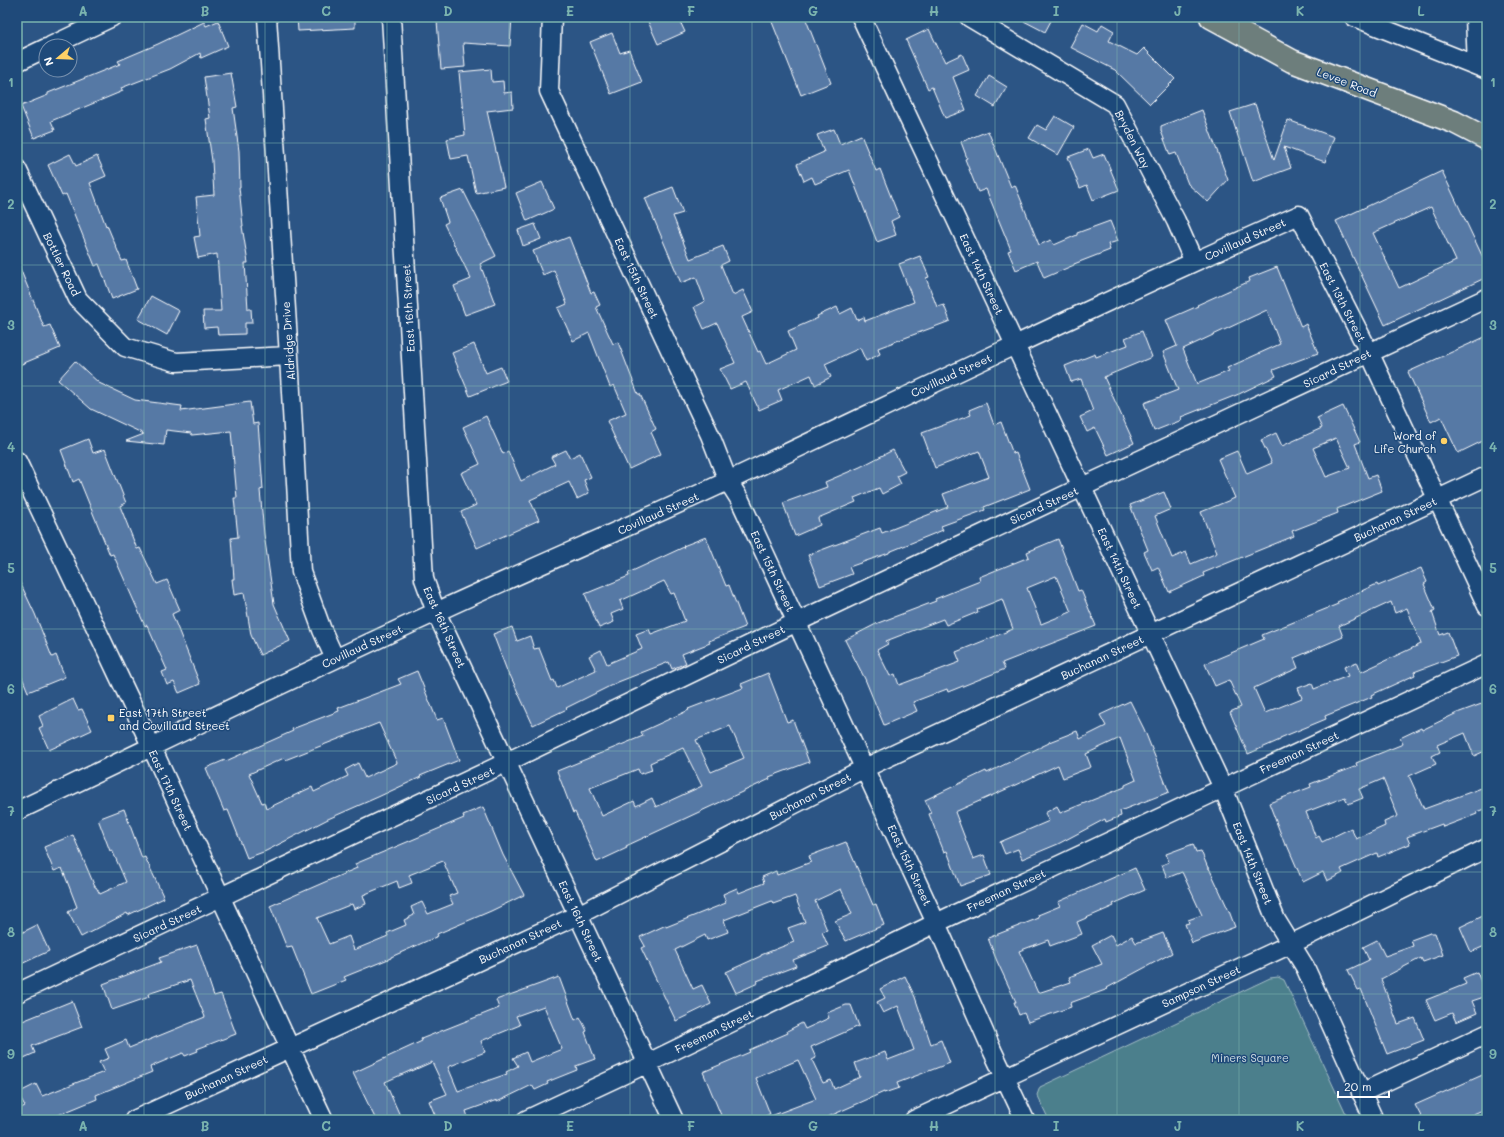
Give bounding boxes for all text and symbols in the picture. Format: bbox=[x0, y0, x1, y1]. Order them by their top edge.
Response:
text: A bbox=[78, 2, 88, 19]
text: B bbox=[201, 2, 210, 19]
text: C bbox=[321, 2, 331, 19]
text: D bbox=[443, 2, 453, 19]
text: E bbox=[566, 2, 574, 19]
text: F bbox=[687, 2, 695, 19]
text: G bbox=[808, 2, 818, 19]
text: H bbox=[929, 2, 939, 19]
text: I bbox=[1053, 2, 1060, 19]
text: J bbox=[1174, 2, 1182, 19]
text: K bbox=[1296, 2, 1305, 19]
text: L bbox=[1417, 2, 1425, 19]
north arrow bbox=[38, 38, 78, 78]
text: N bbox=[40, 55, 57, 68]
street label: Levee Road bbox=[1315, 64, 1379, 100]
text: 1 bbox=[8, 73, 14, 90]
text: 1 bbox=[1490, 73, 1496, 90]
street label: Bryden Way bbox=[1112, 107, 1154, 171]
text: 2 bbox=[7, 195, 15, 212]
text: 2 bbox=[1489, 195, 1497, 212]
street label: Covillaud Street bbox=[1202, 214, 1288, 264]
street label: Bottler Road bbox=[40, 230, 84, 298]
street label: East 14th Street bbox=[957, 231, 1007, 317]
street label: East 15th Street bbox=[612, 235, 662, 321]
street label: East 13th Street bbox=[1316, 259, 1370, 345]
street label: East 16th Street bbox=[398, 264, 418, 352]
street label: Aldridge Drive bbox=[278, 301, 298, 381]
text: 3 bbox=[7, 316, 15, 333]
text: 3 bbox=[1489, 316, 1497, 333]
street label: Sicard Street bbox=[1300, 345, 1374, 391]
street label: Covillaud Street bbox=[908, 350, 994, 400]
place label: Word of Life Church bbox=[1374, 428, 1437, 456]
marker: Word of Life Church bbox=[1439, 436, 1449, 446]
text: 4 bbox=[7, 438, 15, 455]
text: 4 bbox=[1489, 438, 1497, 455]
street label: Sicard Street bbox=[1007, 483, 1081, 527]
street label: Covillaud Street bbox=[615, 488, 701, 538]
street label: Buchanan Street bbox=[1351, 493, 1439, 545]
street label: East 14th Street bbox=[1095, 525, 1145, 611]
street label: East 15th Street bbox=[748, 528, 798, 614]
text: 5 bbox=[7, 559, 15, 576]
text: 5 bbox=[1489, 559, 1497, 576]
street label: East 16th Street bbox=[420, 584, 470, 670]
street label: Covillaud Street bbox=[319, 621, 405, 671]
street label: Sicard Street bbox=[714, 621, 788, 667]
street label: Buchanan Street bbox=[1058, 631, 1146, 683]
text: 6 bbox=[7, 680, 15, 697]
text: 6 bbox=[1489, 680, 1497, 697]
place label: East 17th Street and Covillaud Street bbox=[119, 705, 230, 733]
marker: East 17th Street and Covillaud Street bbox=[106, 713, 116, 723]
street label: Freeman Street bbox=[1257, 727, 1341, 777]
street label: East 17th Street bbox=[146, 747, 196, 833]
street label: Sicard Street bbox=[423, 763, 497, 807]
street label: Buchanan Street bbox=[767, 769, 854, 823]
text: 7 bbox=[7, 802, 15, 819]
text: 7 bbox=[1489, 802, 1497, 819]
street label: East 14th Street bbox=[1230, 819, 1276, 907]
street label: East 15th Street bbox=[885, 822, 935, 908]
street label: Freeman Street bbox=[964, 865, 1048, 915]
street label: East 16th Street bbox=[556, 878, 606, 964]
street label: Sicard Street bbox=[130, 901, 204, 945]
street label: Buchanan Street bbox=[476, 915, 564, 967]
text: 8 bbox=[7, 923, 15, 940]
text: 8 bbox=[1489, 923, 1497, 940]
street label: Sampson Street bbox=[1159, 961, 1243, 1011]
street label: Freeman Street bbox=[672, 1005, 756, 1056]
text: 9 bbox=[7, 1045, 15, 1062]
text: 9 bbox=[1489, 1045, 1497, 1062]
park label: Miners Square bbox=[1211, 1050, 1289, 1065]
street label: Buchanan Street bbox=[182, 1051, 270, 1103]
scale bar bbox=[1338, 1073, 1389, 1099]
text: 20 m bbox=[1344, 1078, 1372, 1094]
text: A bbox=[78, 1117, 88, 1134]
text: B bbox=[201, 1117, 210, 1134]
text: C bbox=[321, 1117, 331, 1134]
text: D bbox=[443, 1117, 453, 1134]
text: E bbox=[566, 1117, 574, 1134]
text: F bbox=[687, 1117, 695, 1134]
text: G bbox=[808, 1117, 818, 1134]
text: H bbox=[929, 1117, 939, 1134]
text: I bbox=[1053, 1117, 1060, 1134]
text: J bbox=[1174, 1117, 1182, 1134]
text: K bbox=[1296, 1117, 1305, 1134]
text: L bbox=[1417, 1117, 1425, 1134]

